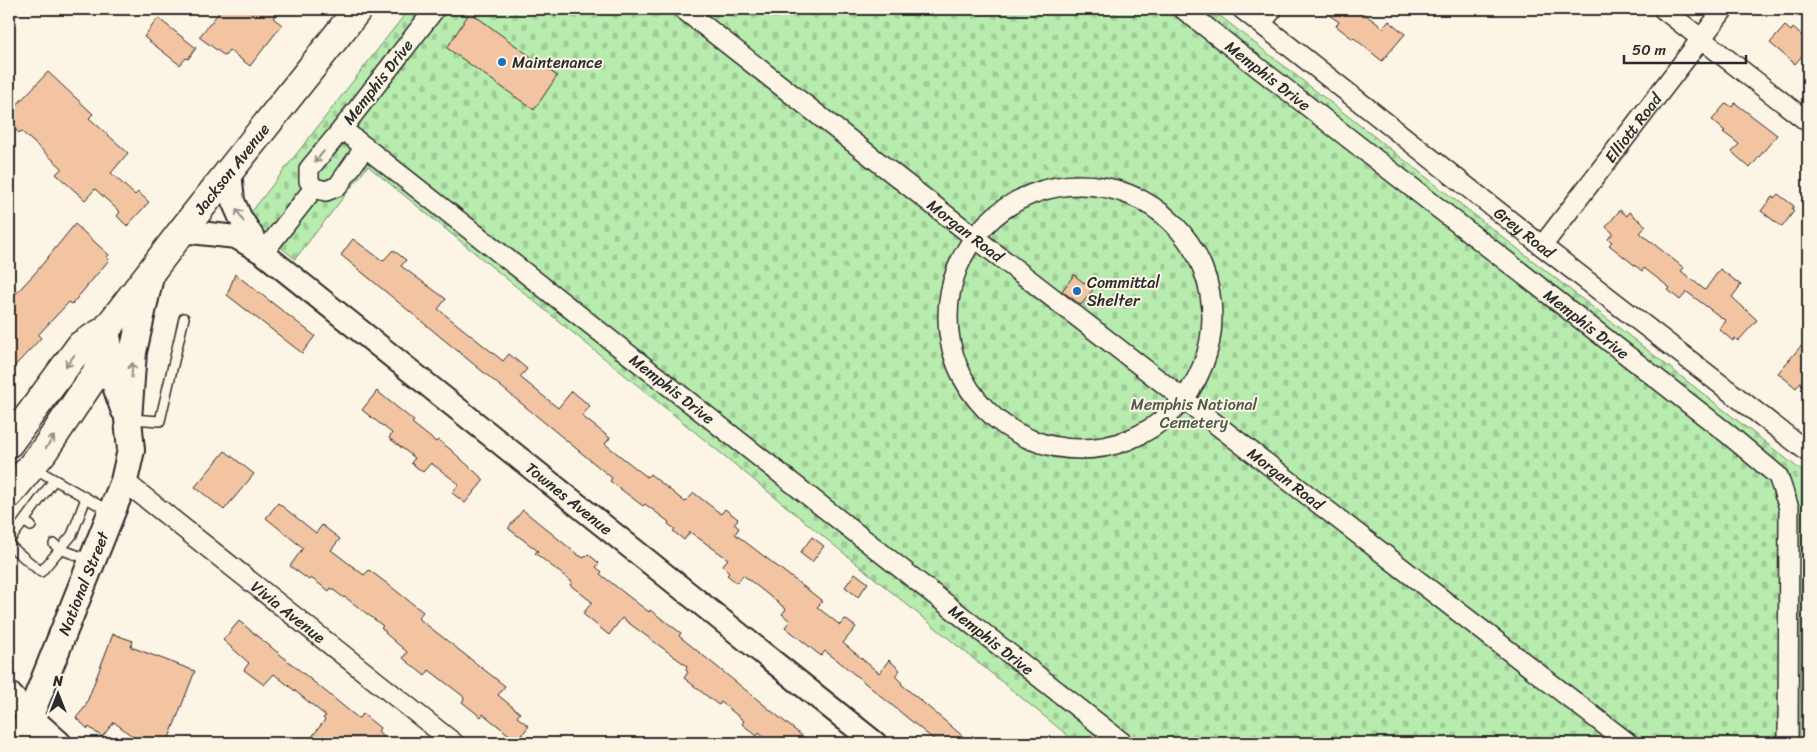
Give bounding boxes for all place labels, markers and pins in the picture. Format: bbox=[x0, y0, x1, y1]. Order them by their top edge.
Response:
place label: Maintenance bbox=[512, 48, 602, 77]
marker: Maintenance bbox=[496, 56, 508, 68]
place label: Committal Shelter bbox=[1087, 268, 1160, 315]
marker: Committal Shelter bbox=[1071, 285, 1083, 297]

